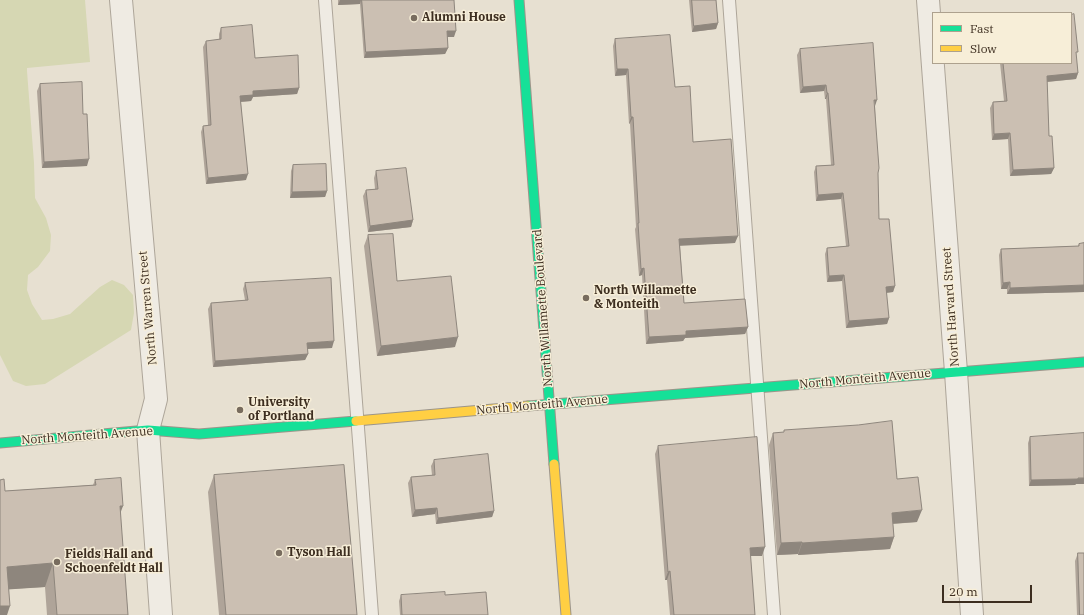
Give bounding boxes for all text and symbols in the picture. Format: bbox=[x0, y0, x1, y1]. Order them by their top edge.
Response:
place label: Alumni House bbox=[422, 11, 506, 25]
legend bbox=[932, 12, 1072, 64]
marker: Alumni House bbox=[409, 13, 419, 23]
text: Fast bbox=[970, 21, 994, 36]
text: Slow bbox=[970, 41, 997, 56]
street label: North Willamette Boulevard bbox=[530, 229, 556, 387]
street label: North Harvard Street bbox=[940, 247, 962, 367]
street label: North Warren Street bbox=[136, 250, 160, 366]
place label: North Willamette & Monteith bbox=[594, 284, 696, 312]
marker: North Willamette & Monteith bbox=[581, 293, 591, 303]
street label: North Monteith Avenue bbox=[799, 366, 931, 392]
street label: North Monteith Avenue bbox=[476, 392, 608, 418]
place label: University of Portland bbox=[248, 396, 314, 424]
marker: University of Portland bbox=[235, 405, 245, 415]
street label: North Monteith Avenue bbox=[21, 424, 153, 448]
place label: Tyson Hall bbox=[287, 546, 351, 560]
place label: Fields Hall and Schoenfeldt Hall bbox=[65, 548, 163, 576]
marker: Tyson Hall bbox=[274, 548, 284, 558]
marker: Fields Hall and Schoenfeldt Hall bbox=[52, 557, 62, 567]
scale bar bbox=[944, 577, 1034, 603]
text: 20 m bbox=[949, 584, 978, 599]

